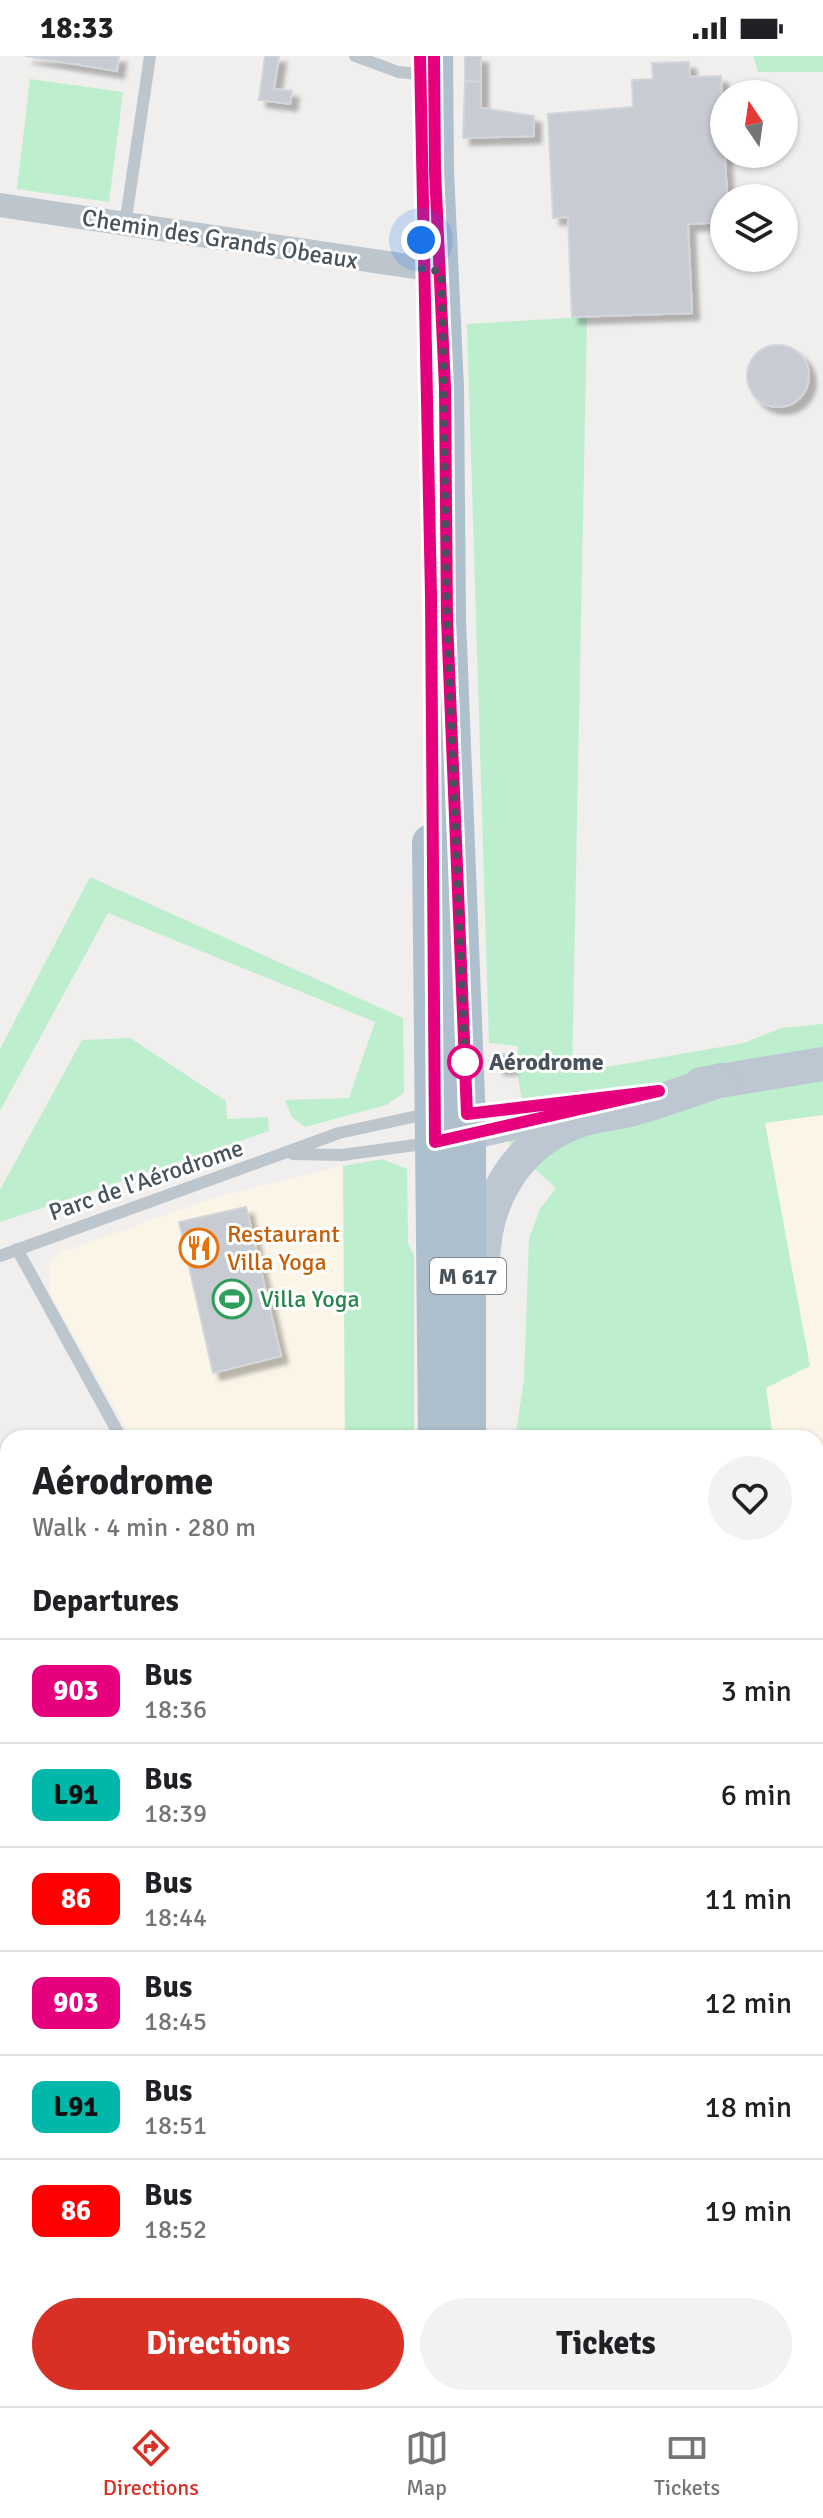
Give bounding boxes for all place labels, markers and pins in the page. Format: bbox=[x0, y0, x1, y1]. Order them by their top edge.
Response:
marker: Aérodrome bbox=[448, 1045, 482, 1079]
place label: Aérodrome bbox=[489, 1047, 604, 1077]
place label: Restaurant Villa Yoga bbox=[227, 1219, 340, 1277]
restaurant icon: Restaurant Villa Yoga bbox=[178, 1227, 220, 1269]
sports icon: Villa Yoga bbox=[211, 1278, 253, 1320]
place label: Villa Yoga bbox=[260, 1284, 360, 1314]

